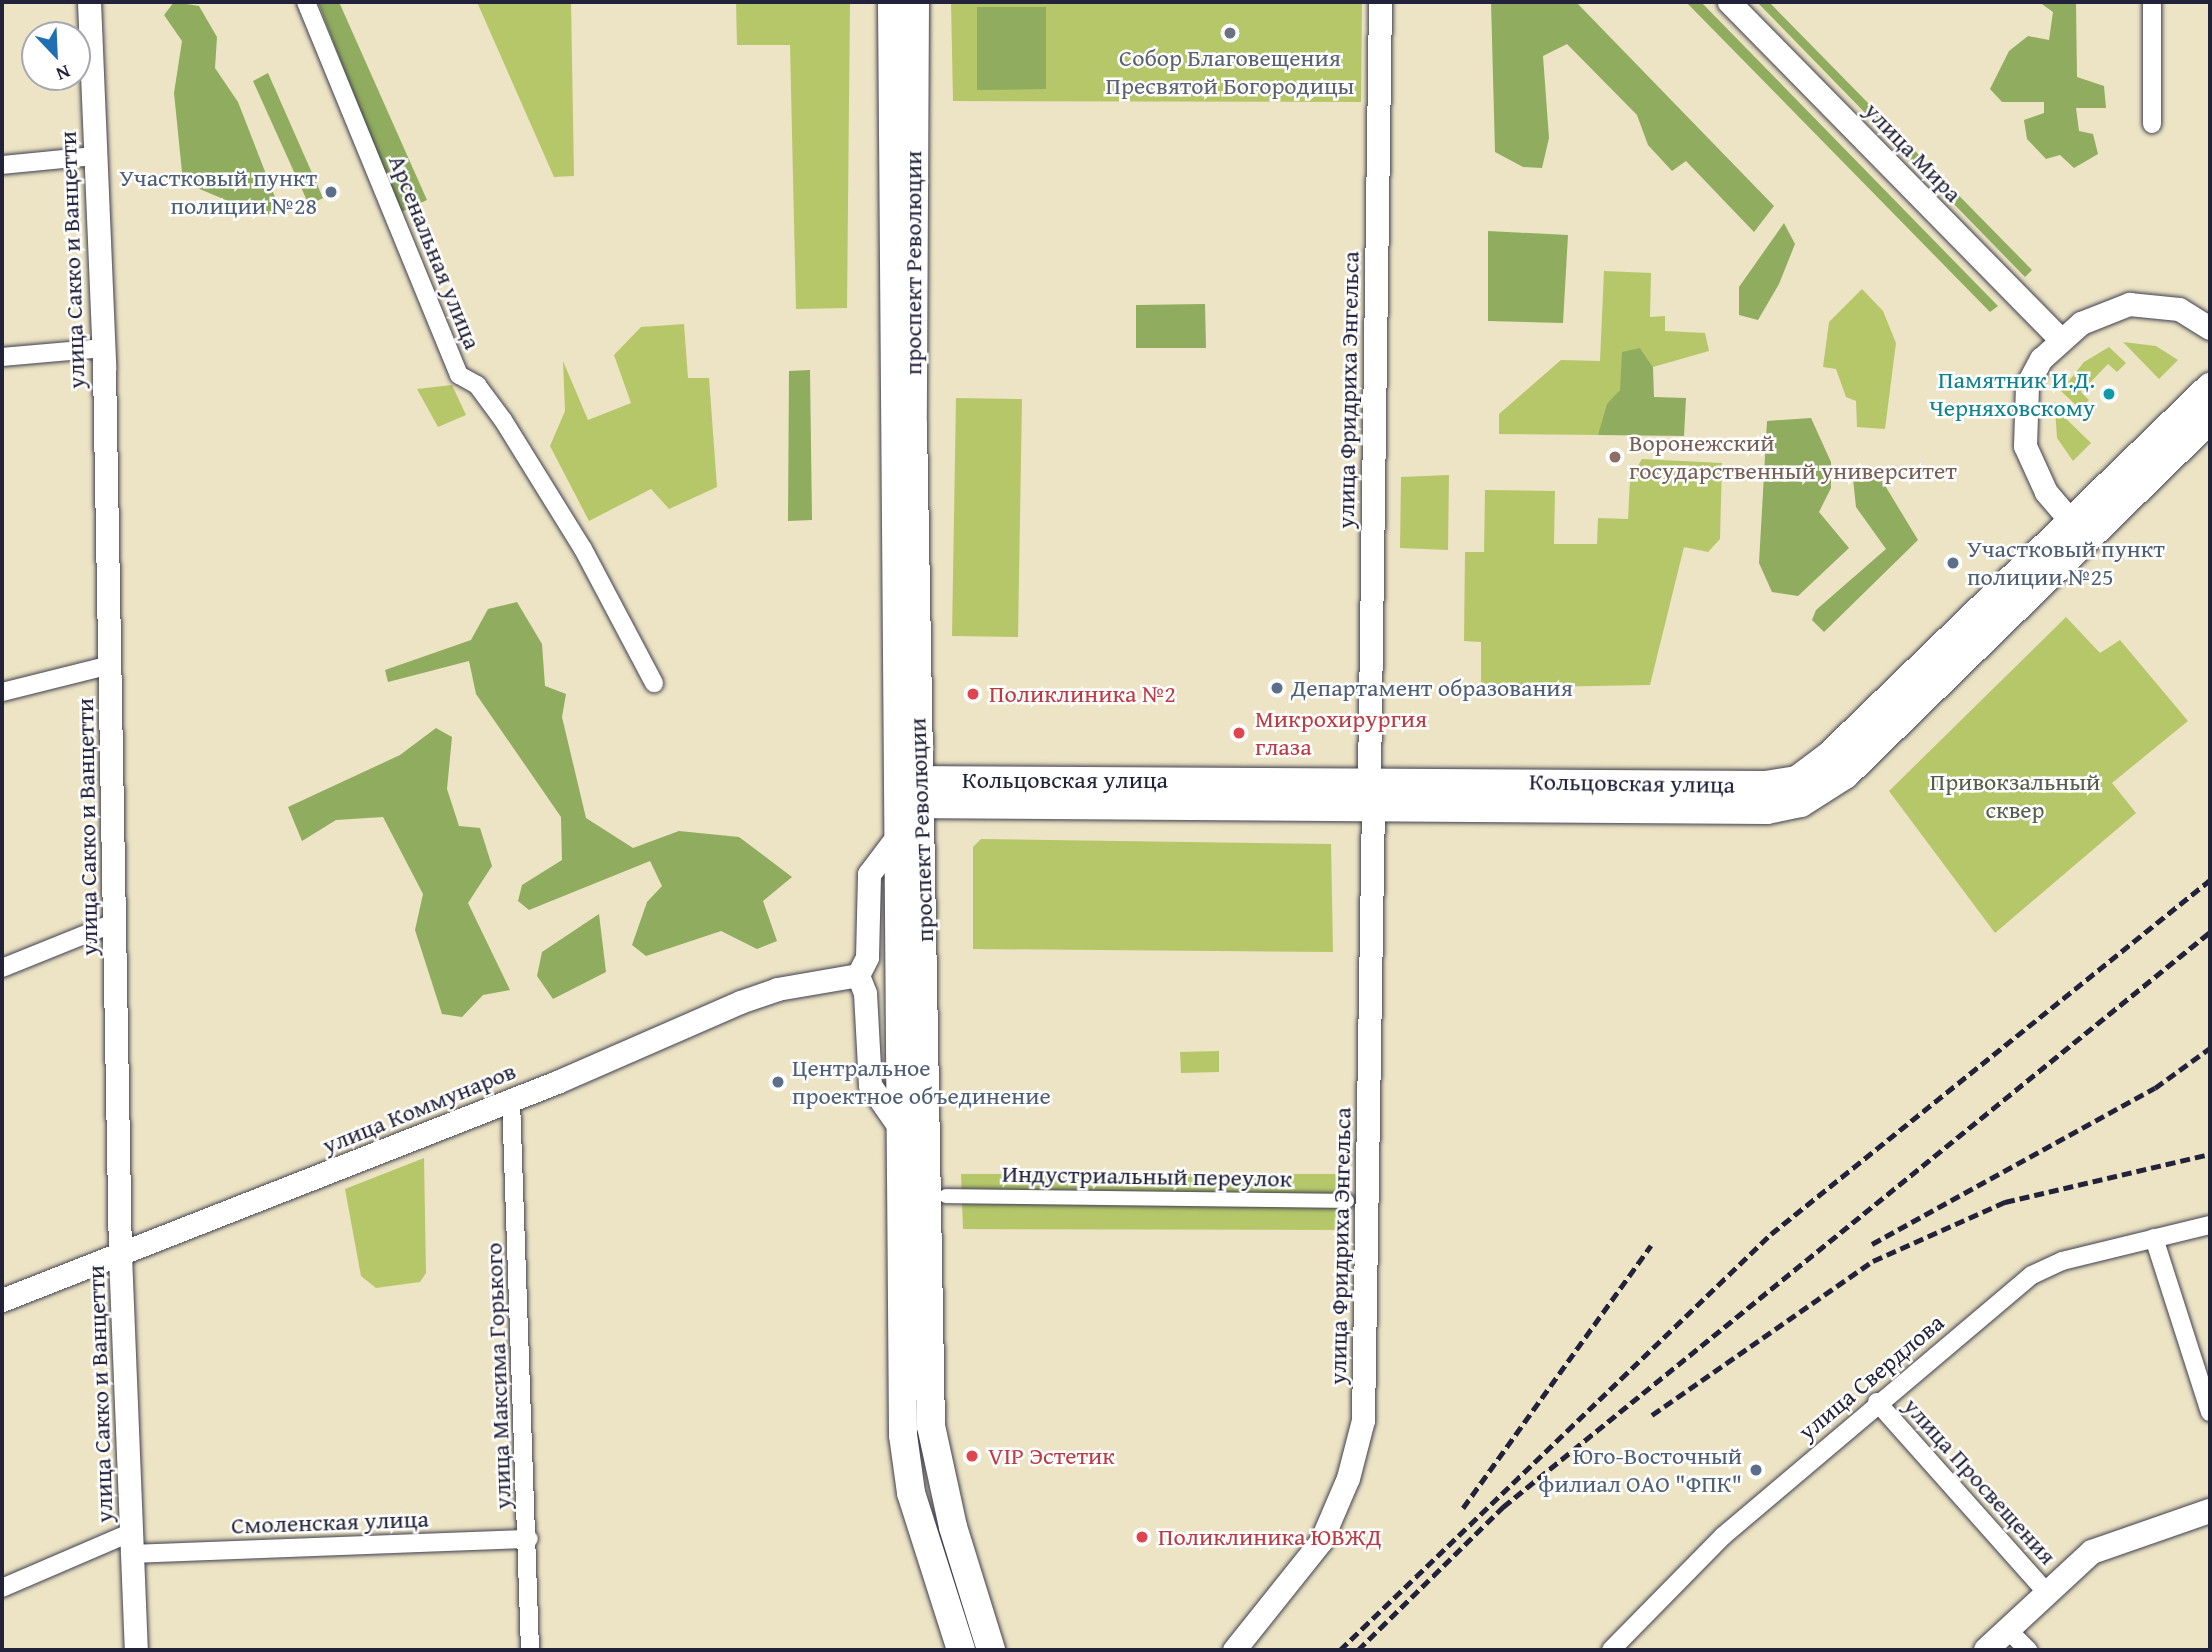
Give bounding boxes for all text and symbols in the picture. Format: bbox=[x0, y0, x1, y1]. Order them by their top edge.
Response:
north arrow bbox=[21, 21, 91, 91]
marker: Собор Благовещения Пресвятой Богородицы bbox=[1222, 25, 1238, 41]
place label: Собор Благовещения Пресвятой Богородицы bbox=[1106, 44, 1354, 100]
text: N bbox=[52, 58, 75, 89]
street label: улица Мира bbox=[1858, 96, 1968, 208]
street label: улица Сакко и Ванцетти bbox=[53, 131, 91, 389]
street label: Арсенальная улица bbox=[383, 151, 487, 353]
street label: проспект Революции bbox=[899, 151, 927, 375]
place label: Участковый пункт полиции №28 bbox=[119, 164, 317, 220]
marker: Участковый пункт полиции №28 bbox=[323, 184, 339, 200]
street label: улица Фридриха Энгельса bbox=[1331, 251, 1365, 529]
place label: Памятник И.Д. Черняховскому bbox=[1929, 366, 2095, 422]
marker: Памятник И.Д. Черняховскому bbox=[2101, 386, 2117, 402]
place label: Воронежский государственный университет bbox=[1629, 429, 1957, 485]
marker: Воронежский государственный университет bbox=[1607, 449, 1623, 465]
place label: Участковый пункт полиции №25 bbox=[1967, 535, 2165, 591]
marker: Участковый пункт полиции №25 bbox=[1945, 555, 1961, 571]
place label: Департамент образования bbox=[1291, 674, 1573, 702]
place label: Поликлиника №2 bbox=[989, 680, 1176, 708]
marker: Департамент образования bbox=[1269, 680, 1285, 696]
marker: Поликлиника №2 bbox=[963, 684, 983, 704]
street label: улица Сакко и Ванцетти bbox=[70, 698, 104, 956]
place label: Микрохирургия глаза bbox=[1255, 705, 1427, 761]
street label: проспект Революции bbox=[903, 717, 939, 943]
marker: Микрохирургия глаза bbox=[1229, 723, 1249, 743]
street label: Кольцовская улица bbox=[962, 766, 1168, 794]
street label: Кольцовская улица bbox=[1529, 767, 1735, 799]
park label: Привокзальный сквер bbox=[1930, 768, 2100, 824]
place label: Центральное проектное объединение bbox=[792, 1054, 1051, 1110]
street label: улица Коммунаров bbox=[318, 1056, 520, 1160]
marker: Центральное проектное объединение bbox=[770, 1074, 786, 1090]
street label: улица Фридриха Энгельса bbox=[1323, 1107, 1357, 1385]
street label: Индустриальный переулок bbox=[1002, 1159, 1292, 1193]
street label: улица Максима Горького bbox=[479, 1242, 517, 1510]
street label: улица Сакко и Ванцетти bbox=[81, 1265, 119, 1523]
street label: улица Свердлова bbox=[1793, 1308, 1949, 1446]
street label: улица Просвещения bbox=[1898, 1392, 2062, 1570]
place label: VIP Эстетик bbox=[988, 1442, 1115, 1470]
place label: Юго-Восточный филиал ОАО "ФПК" bbox=[1538, 1442, 1742, 1498]
marker: VIP Эстетик bbox=[962, 1446, 982, 1466]
marker: Юго-Восточный филиал ОАО "ФПК" bbox=[1748, 1462, 1764, 1478]
street label: Смоленская улица bbox=[231, 1504, 429, 1540]
place label: Поликлиника ЮВЖД bbox=[1158, 1523, 1381, 1551]
marker: Поликлиника ЮВЖД bbox=[1132, 1527, 1152, 1547]

